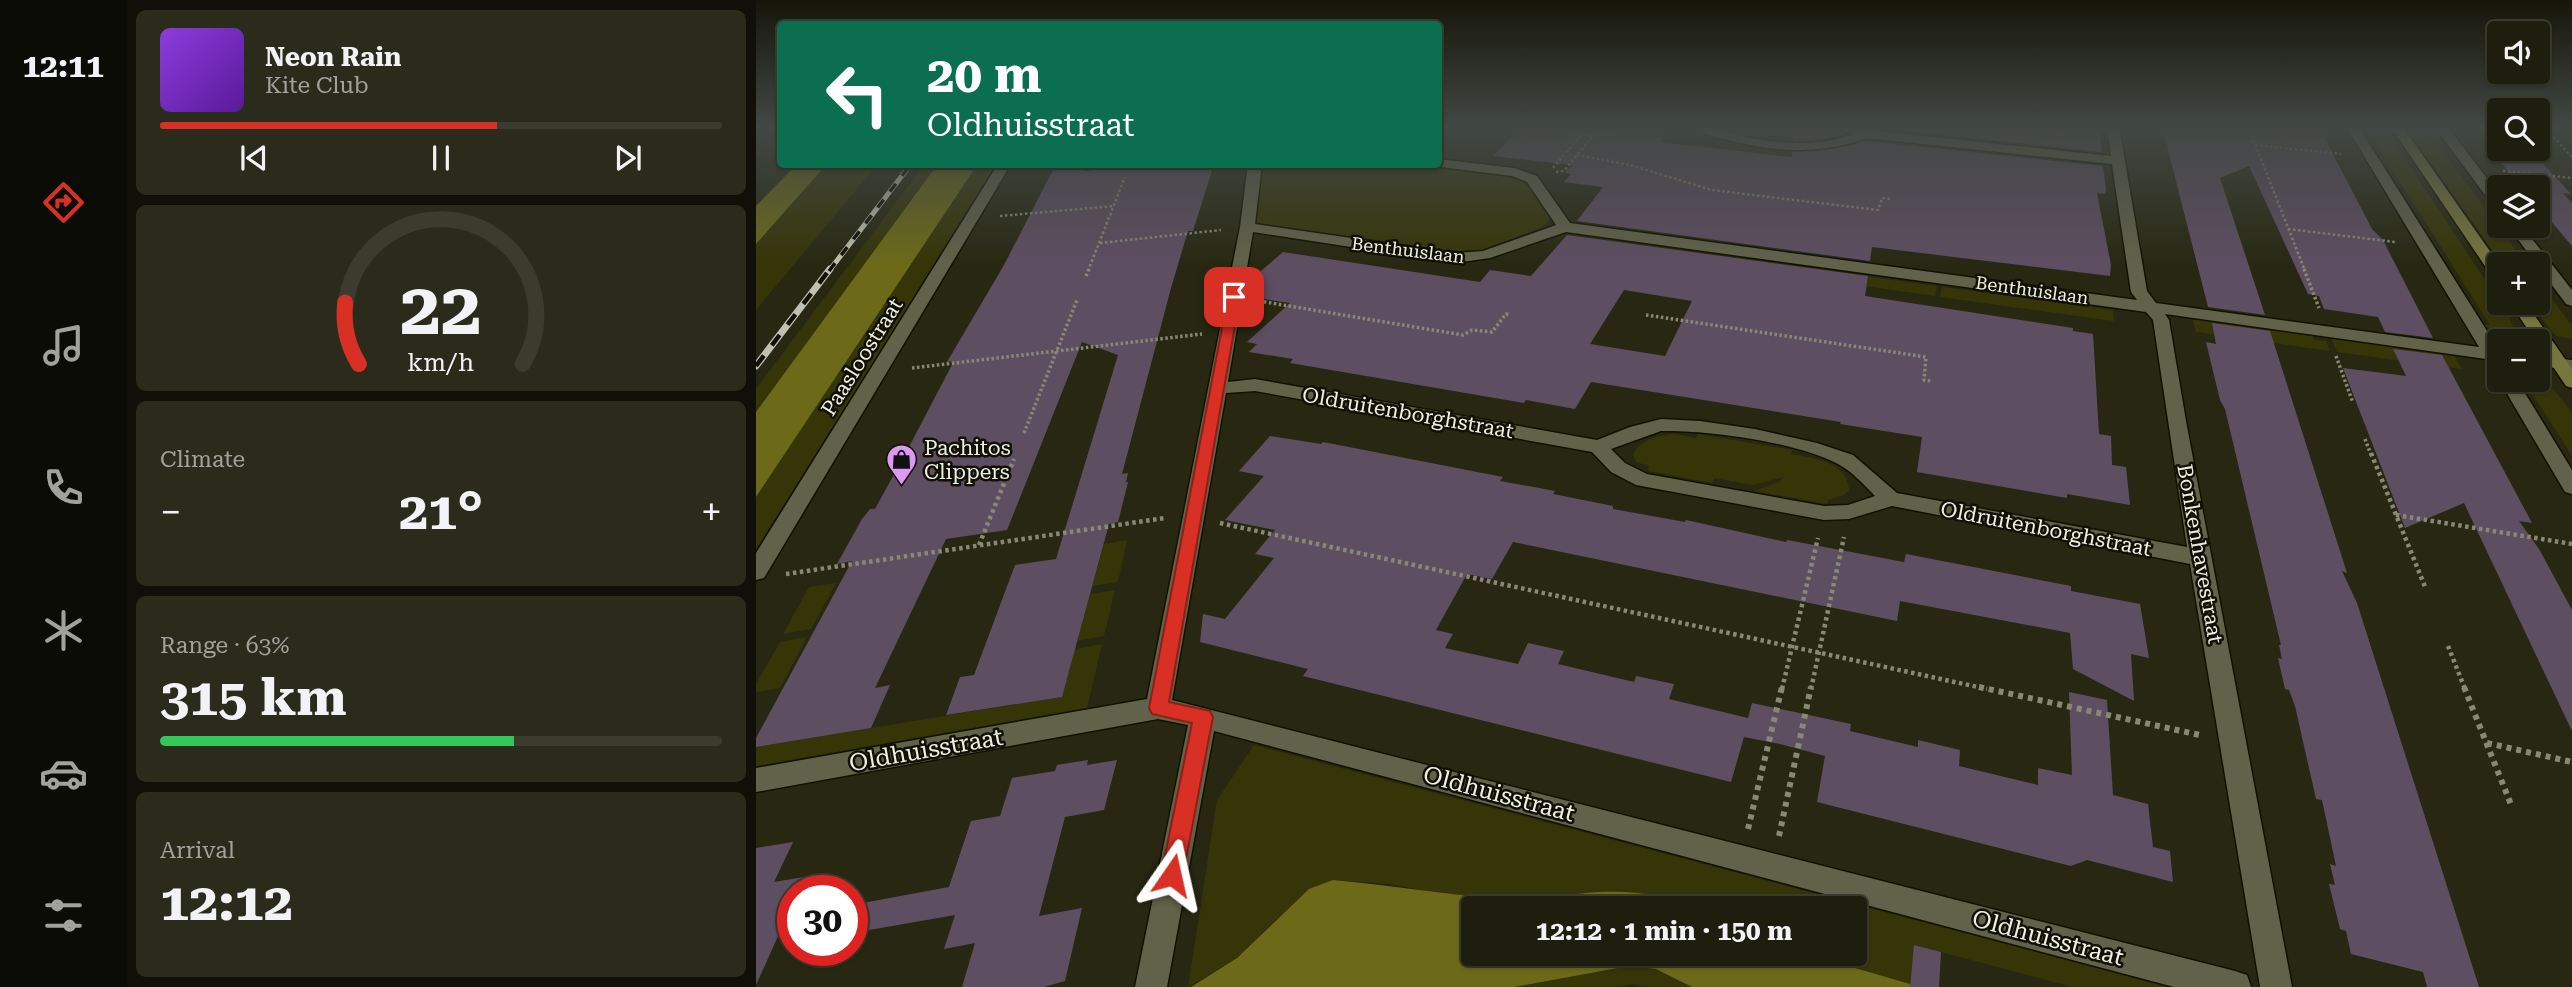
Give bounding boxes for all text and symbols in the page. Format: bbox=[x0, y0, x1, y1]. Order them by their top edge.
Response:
map controls bbox=[2487, 21, 2550, 392]
button: sound bbox=[2487, 21, 2550, 84]
text: Neon Rain bbox=[265, 42, 401, 72]
text: 12:11 bbox=[22, 47, 104, 85]
text: 20 m bbox=[927, 47, 1042, 104]
icon: left bbox=[812, 49, 903, 140]
text: Kite Club bbox=[265, 72, 369, 99]
button: search bbox=[2487, 98, 2550, 161]
text: Oldhuisstraat bbox=[927, 106, 1135, 144]
icon: previous bbox=[235, 139, 273, 177]
icon: pause bbox=[422, 139, 460, 177]
icon: next bbox=[609, 139, 647, 177]
button: layers bbox=[2487, 175, 2550, 238]
icon: directions bbox=[39, 178, 88, 227]
street label: Benthuislaan bbox=[1350, 233, 1466, 267]
button: + bbox=[2487, 252, 2550, 315]
pin bbox=[1204, 267, 1264, 327]
text: 22 bbox=[400, 268, 482, 353]
street label: Benthuislaan bbox=[1974, 272, 2090, 308]
icon: arrive bbox=[1215, 278, 1253, 316]
street label: Paasloostraat bbox=[816, 294, 908, 420]
icon: music bbox=[39, 321, 88, 370]
button: − bbox=[2487, 329, 2550, 392]
text: km/h bbox=[408, 348, 474, 377]
street label: Oldruitenborghstraat bbox=[1300, 383, 1516, 443]
place label: Pachitos Clippers bbox=[924, 436, 1011, 484]
shop icon: Pachitos Clippers bbox=[884, 443, 918, 487]
text: Climate bbox=[160, 446, 245, 473]
street label: Bonkenhavestraat bbox=[2172, 462, 2228, 646]
icon: phone bbox=[39, 463, 88, 512]
text: 21° bbox=[399, 481, 483, 542]
text: − bbox=[160, 490, 181, 534]
text: + bbox=[701, 490, 722, 534]
street label: Oldruitenborghstraat bbox=[1939, 497, 2154, 561]
icon: climate bbox=[39, 606, 88, 655]
text: Range · 63% bbox=[160, 632, 289, 659]
text: 315 km bbox=[160, 667, 347, 728]
street label: Oldhuisstraat bbox=[847, 723, 1005, 777]
icon: car bbox=[39, 749, 88, 798]
street label: Oldhuisstraat bbox=[1420, 760, 1578, 828]
text: Arrival bbox=[160, 837, 235, 864]
position arrow bbox=[1135, 838, 1209, 912]
text: 12:12 bbox=[160, 872, 293, 933]
speed limit sign: 30 bbox=[777, 875, 868, 966]
icon: filters bbox=[39, 891, 88, 940]
street label: Oldhuisstraat bbox=[1969, 904, 2127, 972]
text: 12:12 · 1 min · 150 m bbox=[1536, 916, 1792, 946]

